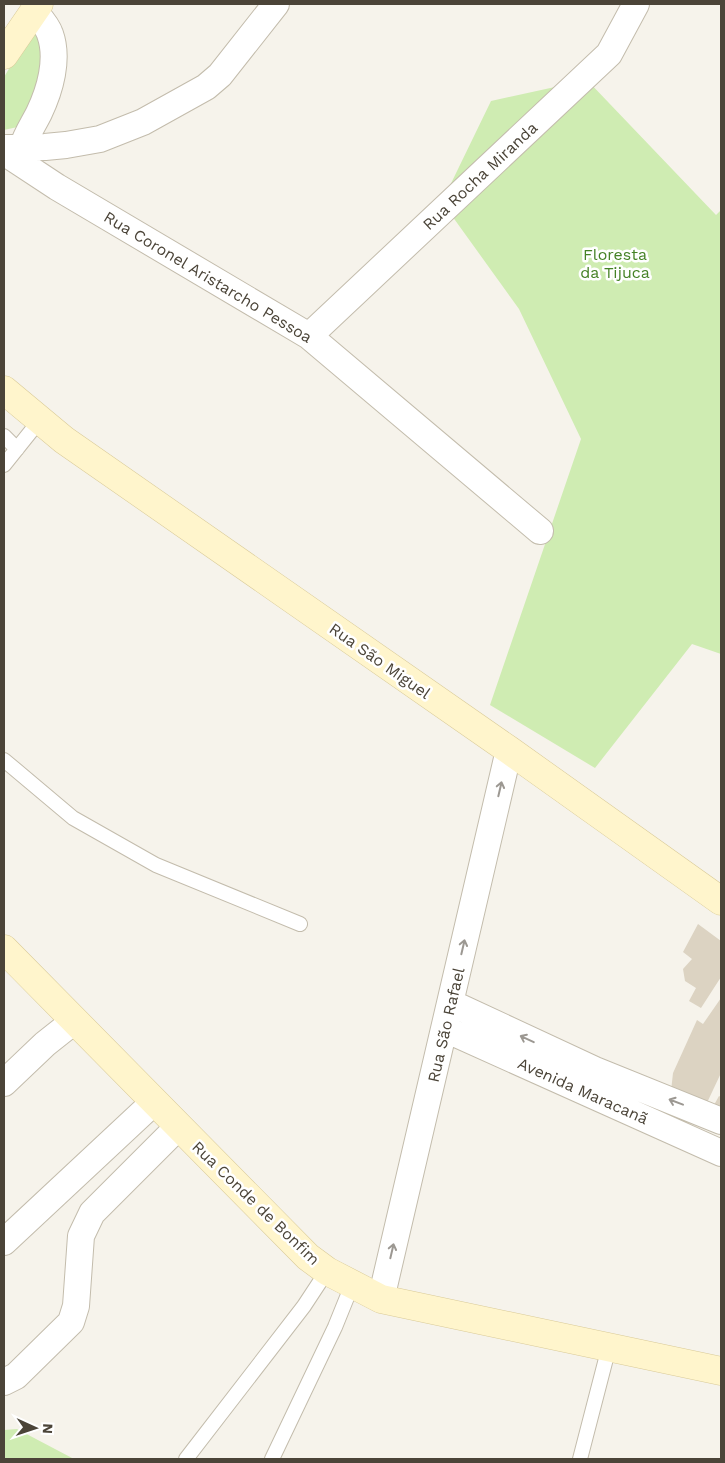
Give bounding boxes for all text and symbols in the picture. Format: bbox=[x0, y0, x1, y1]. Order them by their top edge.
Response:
street label: Rua Rocha Miranda bbox=[419, 118, 541, 234]
street label: Rua Coronel Aristarcho Pessoa bbox=[101, 207, 315, 347]
park label: Floresta da Tijuca bbox=[580, 245, 650, 282]
street label: Rua São Miguel bbox=[326, 619, 434, 703]
one-way arrow bbox=[496, 781, 505, 797]
one-way arrow bbox=[459, 940, 469, 956]
street label: Rua São Rafael bbox=[424, 966, 468, 1084]
one-way arrow bbox=[520, 1033, 535, 1043]
street label: Avenida Maracanã bbox=[515, 1054, 651, 1128]
one-way arrow bbox=[669, 1097, 684, 1106]
street label: Rua Conde de Bonfim bbox=[188, 1137, 324, 1269]
one-way arrow bbox=[388, 1244, 397, 1260]
north arrow bbox=[10, 1403, 60, 1453]
text: N bbox=[40, 1423, 56, 1434]

